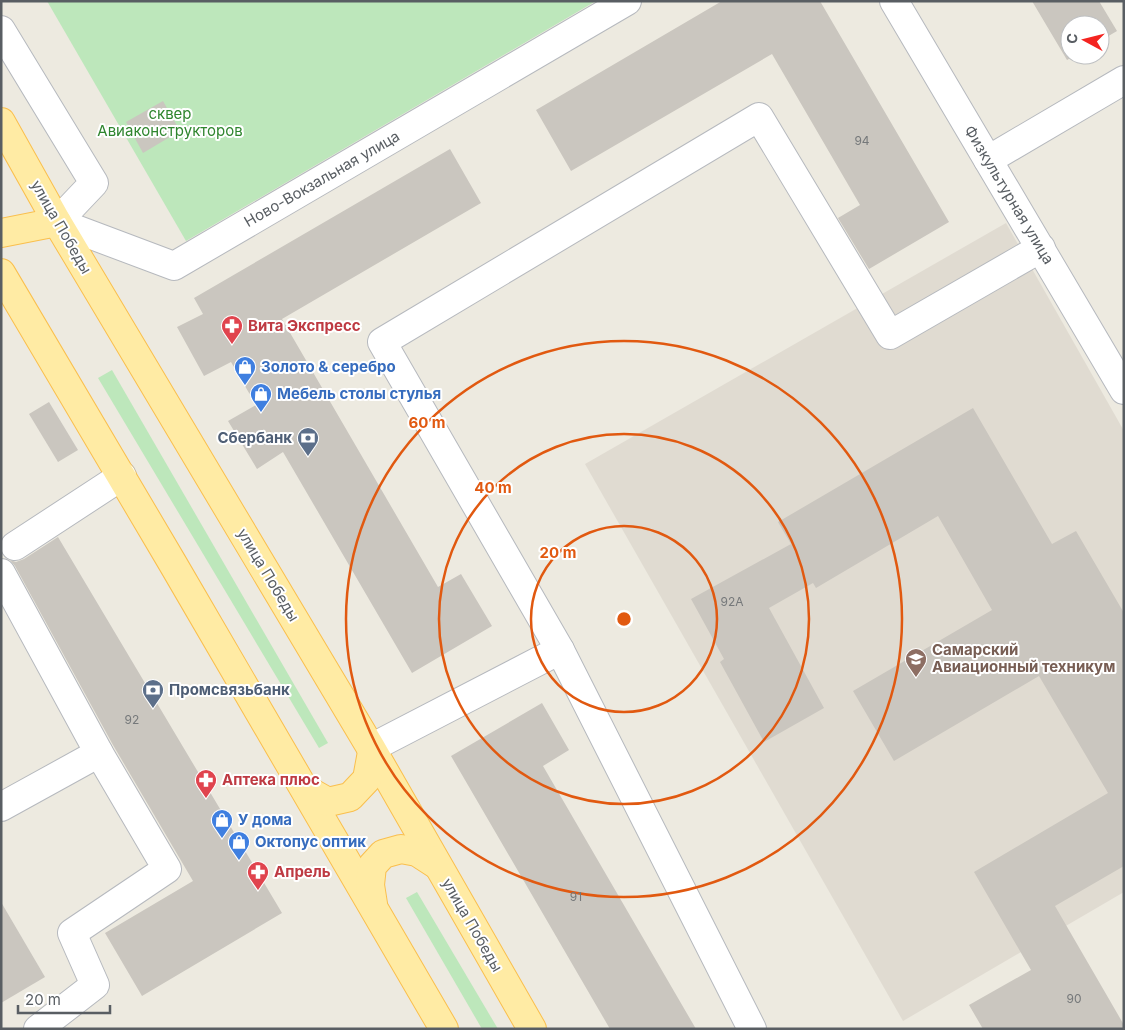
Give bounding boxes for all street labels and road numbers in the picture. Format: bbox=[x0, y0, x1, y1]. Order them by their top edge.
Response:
street label: Физкультурная улица bbox=[960, 122, 1058, 268]
street label: Ново-Вокзальная улица bbox=[241, 126, 403, 231]
street label: улица Победы bbox=[27, 176, 96, 277]
street label: улица Победы bbox=[233, 525, 304, 625]
street label: улица Победы bbox=[438, 874, 507, 975]

